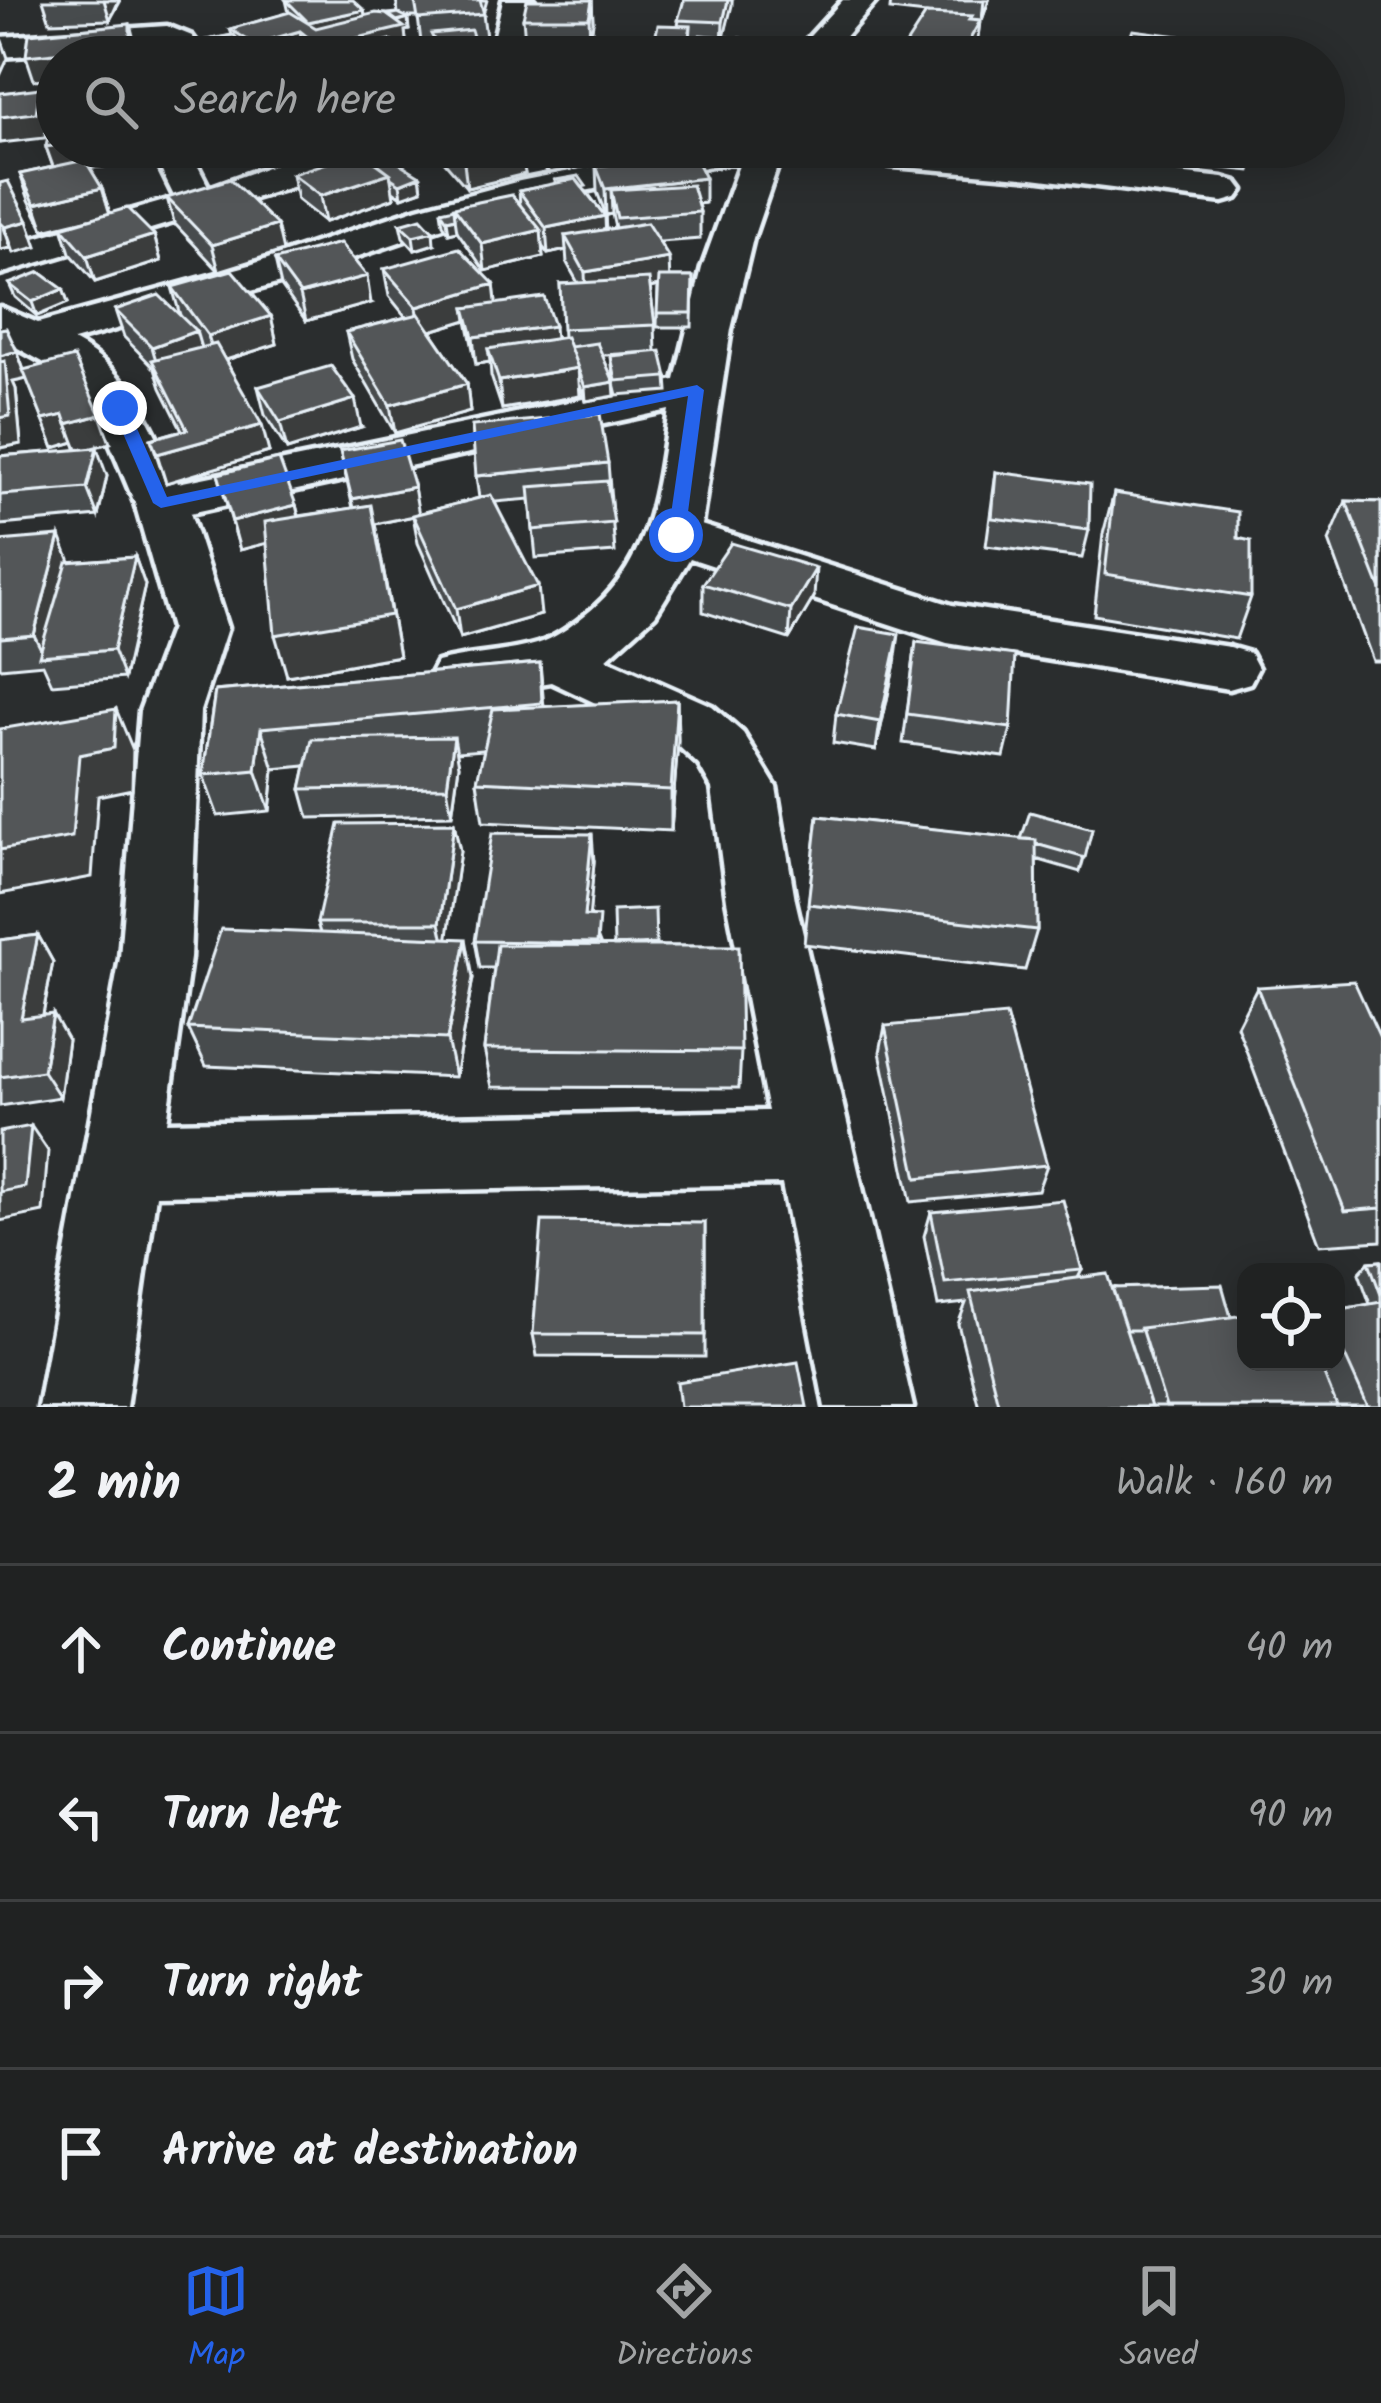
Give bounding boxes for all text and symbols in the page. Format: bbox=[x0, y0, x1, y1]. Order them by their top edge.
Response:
search box bbox=[36, 36, 1345, 168]
text: Search here bbox=[174, 66, 396, 138]
icon: search bbox=[78, 69, 144, 135]
route end bbox=[93, 381, 147, 435]
route start bbox=[649, 508, 703, 562]
map controls bbox=[1237, 1263, 1345, 1371]
button: locate bbox=[1237, 1263, 1345, 1371]
text: 2 min bbox=[48, 1445, 181, 1526]
text: Walk · 160 m bbox=[1116, 1454, 1333, 1516]
text: Continue bbox=[162, 1613, 336, 1685]
icon: ahead bbox=[48, 1616, 114, 1682]
text: 40 m bbox=[1245, 1618, 1333, 1680]
text: Turn left bbox=[162, 1781, 341, 1853]
icon: left bbox=[48, 1784, 114, 1850]
text: 90 m bbox=[1248, 1786, 1333, 1848]
text: Turn right bbox=[162, 1949, 362, 2021]
icon: right bbox=[48, 1952, 114, 2018]
text: 30 m bbox=[1245, 1954, 1333, 2016]
text: Arrive at destination bbox=[162, 2117, 578, 2189]
icon: arrive bbox=[48, 2120, 114, 2186]
tab: Map bbox=[183, 2258, 249, 2383]
tab: Directions bbox=[616, 2258, 753, 2383]
tab: Saved bbox=[1119, 2258, 1198, 2383]

